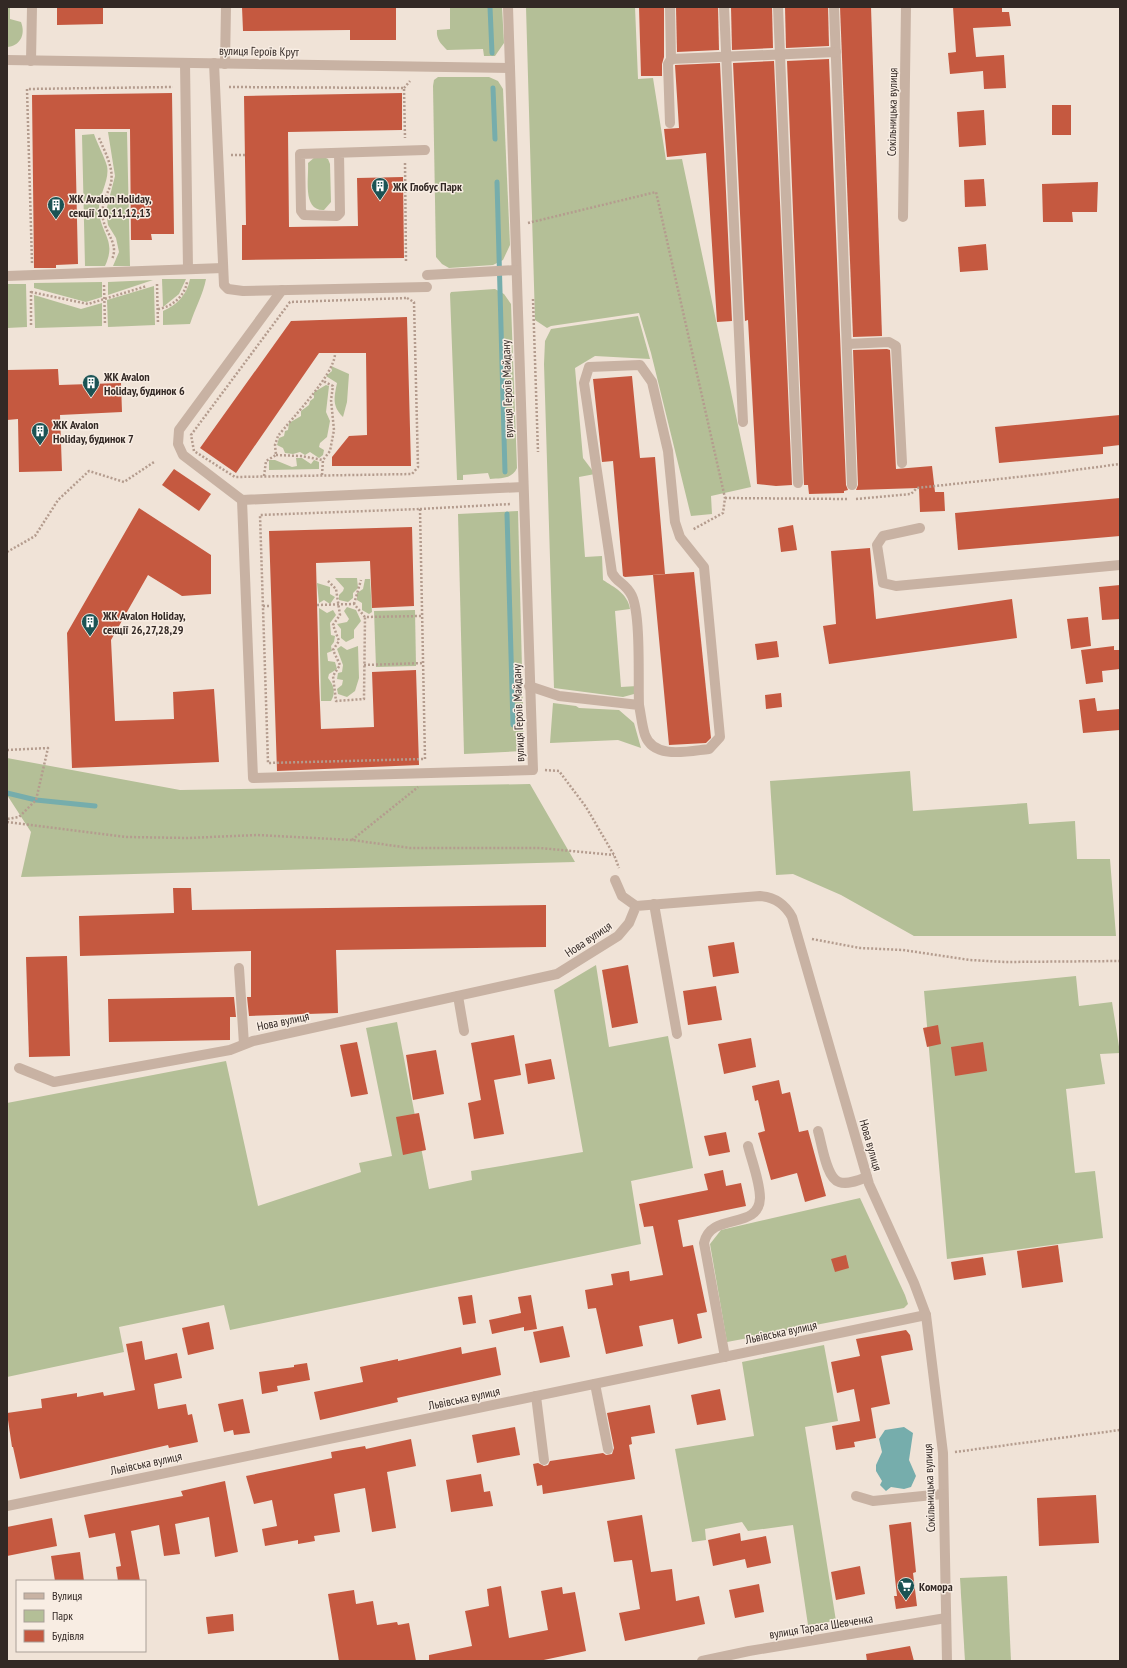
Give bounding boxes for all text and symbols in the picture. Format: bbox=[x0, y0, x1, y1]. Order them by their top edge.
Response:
street label: вулиця Героїв Крут bbox=[219, 43, 299, 59]
street label: Сокільницька вулиця bbox=[884, 67, 900, 156]
building icon: ЖК Глобус Парк bbox=[370, 176, 390, 201]
place label: ЖК Глобус Парк bbox=[392, 179, 462, 194]
place label: ЖК Avalon Holiday, секції 10,11,12,13 bbox=[68, 191, 152, 220]
building icon: ЖК Avalon Holiday, секції 10,11,12,13 bbox=[46, 195, 66, 220]
street label: вулиця Героїв Майдану bbox=[498, 339, 516, 438]
place label: ЖК Avalon Holiday, будинок 6 bbox=[103, 369, 185, 398]
building icon: ЖК Avalon Holiday, будинок 6 bbox=[81, 373, 101, 398]
place label: ЖК Avalon Holiday, будинок 7 bbox=[52, 417, 134, 446]
building icon: ЖК Avalon Holiday, будинок 7 bbox=[30, 421, 50, 446]
place label: ЖК Avalon Holiday, секції 26,27,28,29 bbox=[102, 608, 186, 637]
building icon: ЖК Avalon Holiday, секції 26,27,28,29 bbox=[80, 612, 100, 637]
street label: вулиця Героїв Майдану bbox=[509, 663, 527, 762]
street label: Нова вулиця bbox=[562, 918, 614, 960]
street label: Нова вулиця bbox=[255, 1008, 311, 1034]
street label: Нова вулиця bbox=[856, 1117, 886, 1173]
street label: Львівська вулиця bbox=[743, 1317, 819, 1347]
street label: Львівська вулиця bbox=[426, 1383, 502, 1413]
street label: Сокільницька вулиця bbox=[920, 1443, 938, 1533]
street label: Львівська вулиця bbox=[108, 1448, 184, 1478]
supermarket icon: Комора bbox=[896, 1576, 916, 1601]
place label: Комора bbox=[919, 1579, 953, 1594]
legend bbox=[16, 1580, 146, 1652]
text: Вулиця bbox=[52, 1588, 82, 1603]
text: Парк bbox=[52, 1608, 73, 1623]
street label: вулиця Тараса Шевченка bbox=[768, 1610, 874, 1642]
text: Будівля bbox=[52, 1628, 84, 1643]

